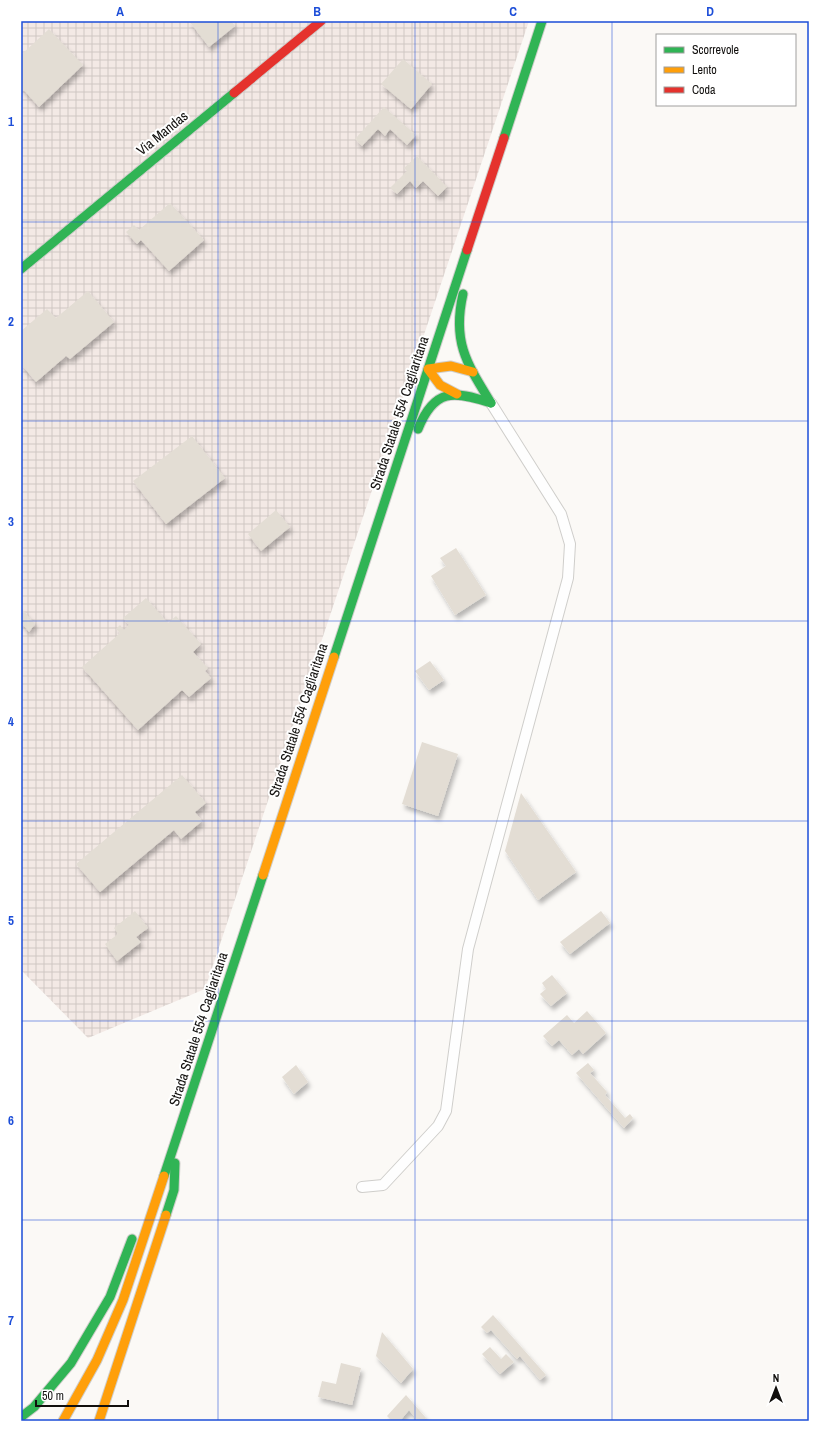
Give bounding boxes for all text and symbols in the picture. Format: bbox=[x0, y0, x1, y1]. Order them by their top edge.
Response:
text: A bbox=[116, 3, 124, 20]
text: B bbox=[313, 3, 321, 20]
text: C bbox=[509, 3, 517, 20]
text: D bbox=[706, 3, 714, 20]
legend bbox=[656, 34, 796, 106]
text: Scorrevole bbox=[692, 42, 739, 58]
text: Lento bbox=[692, 62, 717, 78]
text: Coda bbox=[692, 82, 716, 98]
street label: Via Mandas bbox=[133, 107, 192, 159]
text: 1 bbox=[8, 113, 14, 130]
text: 2 bbox=[8, 313, 14, 330]
street label: Strada Statale 554 Cagliaritana bbox=[366, 333, 433, 492]
text: 3 bbox=[8, 513, 14, 530]
street label: Strada Statale 554 Cagliaritana bbox=[265, 640, 332, 799]
text: 4 bbox=[8, 713, 14, 730]
text: 5 bbox=[8, 912, 14, 929]
street label: Strada Statale 554 Cagliaritana bbox=[165, 949, 232, 1108]
text: 6 bbox=[8, 1112, 14, 1129]
text: 7 bbox=[8, 1312, 14, 1329]
north arrow bbox=[756, 1368, 796, 1408]
text: N bbox=[773, 1371, 779, 1385]
scale bar bbox=[36, 1382, 128, 1408]
text: 50 m bbox=[42, 1388, 64, 1404]

